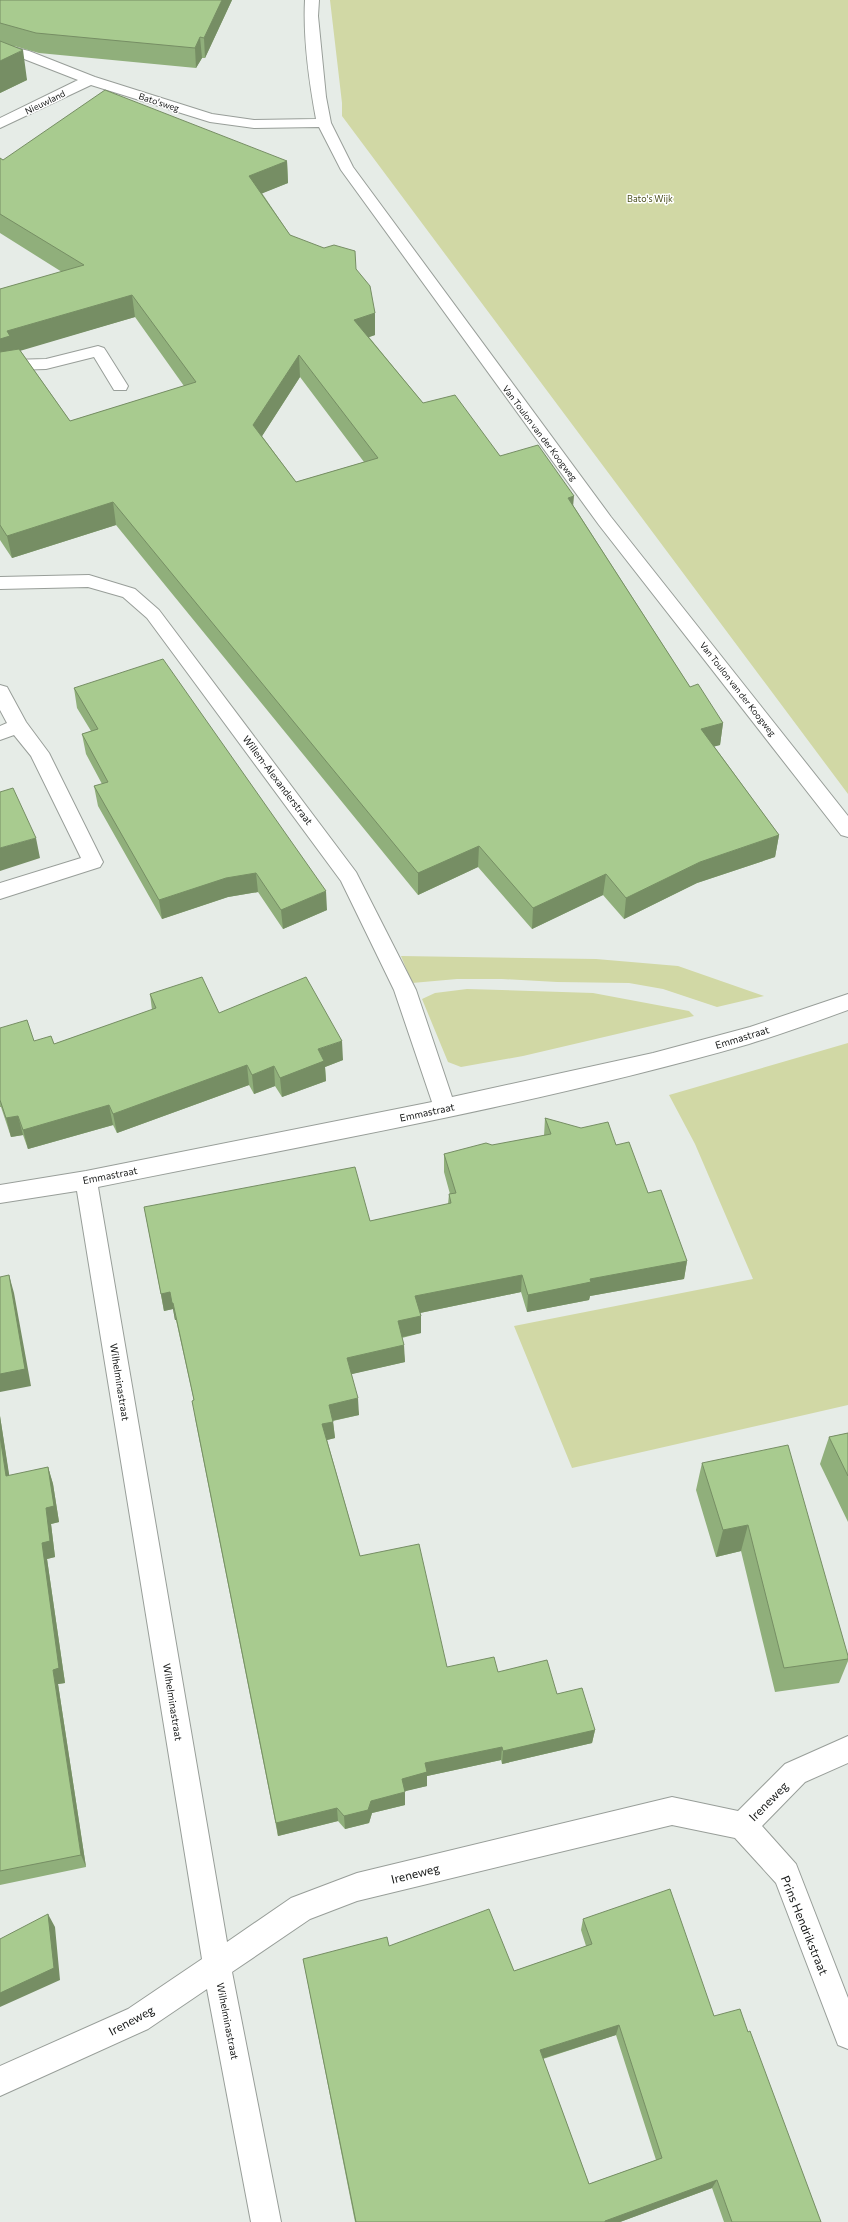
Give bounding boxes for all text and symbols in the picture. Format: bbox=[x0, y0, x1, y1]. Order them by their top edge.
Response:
street label: Nieuwland bbox=[23, 88, 67, 116]
street label: Bato'sweg bbox=[137, 90, 181, 114]
park label: Bato's Wijk bbox=[627, 193, 673, 204]
street label: Van Toulon van der Koogweg bbox=[500, 383, 580, 483]
street label: Van Toulon van der Koogweg bbox=[698, 640, 778, 738]
street label: Willem-Alexanderstraat bbox=[240, 733, 316, 827]
street label: Emmastraat bbox=[714, 1023, 770, 1051]
street label: Emmastraat bbox=[399, 1100, 455, 1124]
street label: Emmastraat bbox=[82, 1164, 138, 1186]
street label: Wilhelminastraat bbox=[108, 1342, 132, 1422]
street label: Wilhelminastraat bbox=[161, 1662, 185, 1742]
street label: Ireneweg bbox=[746, 1778, 791, 1823]
street label: Ireneweg bbox=[389, 1860, 441, 1886]
street label: Prins Hendrikstraat bbox=[779, 1873, 831, 1977]
street label: Wilhelminastraat bbox=[215, 1981, 241, 2061]
street label: Ireneweg bbox=[106, 2002, 157, 2038]

